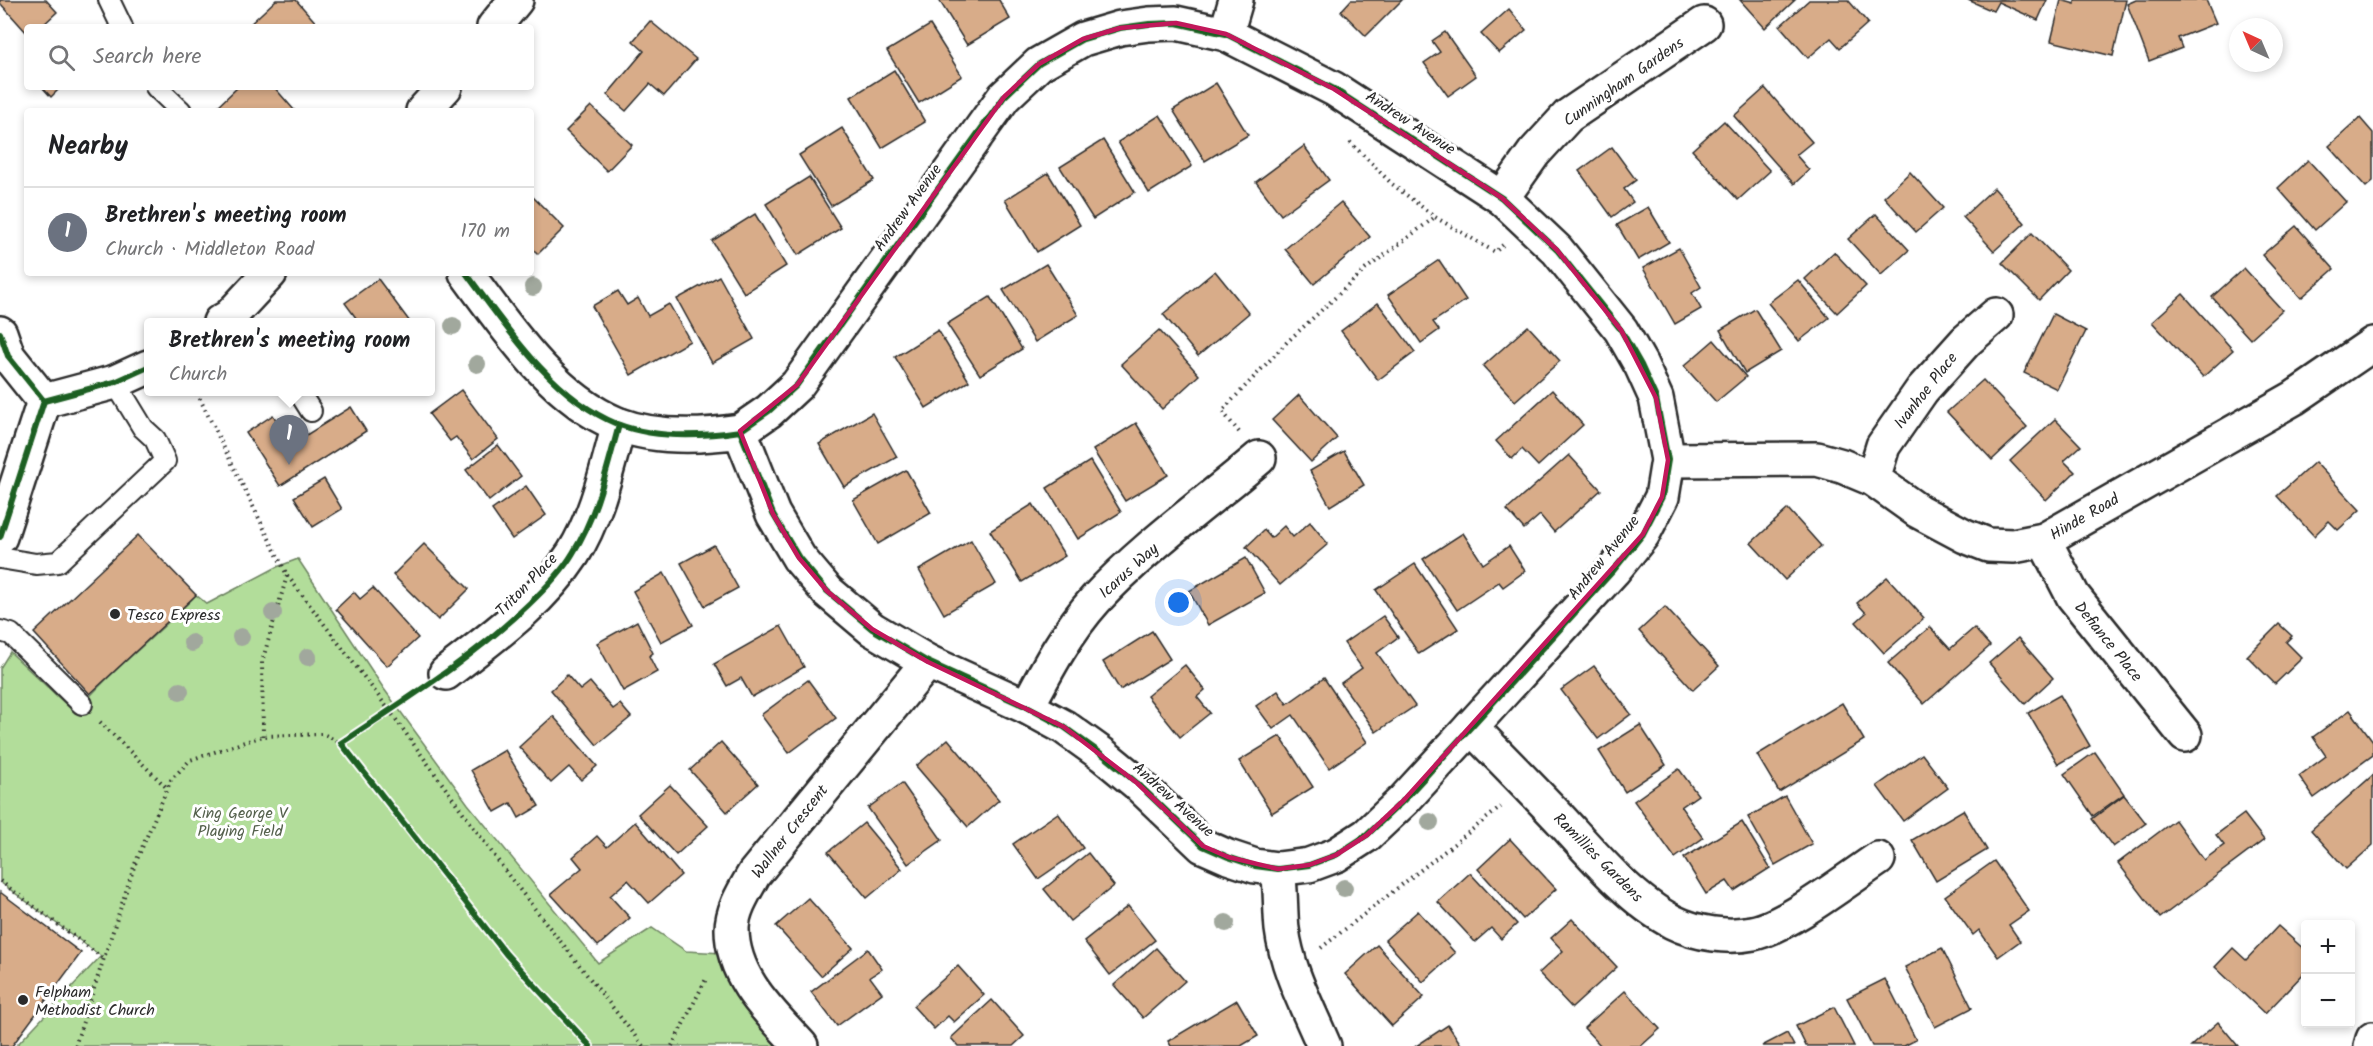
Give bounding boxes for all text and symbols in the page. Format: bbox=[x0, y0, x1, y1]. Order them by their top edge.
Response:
north arrow bbox=[2229, 18, 2283, 72]
search box bbox=[24, 24, 534, 90]
street label: Cunningham Gardens bbox=[1558, 31, 1690, 133]
text: Search here bbox=[93, 40, 201, 75]
icon: search bbox=[45, 41, 78, 74]
street label: Andrew Avenue bbox=[1360, 85, 1460, 162]
text: Nearby bbox=[48, 126, 128, 168]
street label: Andrew Avenue bbox=[868, 159, 949, 257]
text: Brethren's meeting room bbox=[105, 199, 347, 234]
text: 1 bbox=[64, 216, 71, 248]
text: 170 m bbox=[461, 216, 510, 248]
text: Church · Middleton Road bbox=[105, 234, 314, 266]
popup bbox=[144, 318, 435, 396]
text: Brethren's meeting room bbox=[169, 324, 410, 359]
street label: Ivanhoe Place bbox=[1888, 347, 1964, 435]
text: Church bbox=[169, 359, 227, 391]
pin: 1 bbox=[270, 416, 308, 465]
street label: Hinde Road bbox=[2045, 487, 2125, 547]
street label: Andrew Avenue bbox=[1562, 510, 1646, 606]
street label: Icarus Way bbox=[1093, 537, 1165, 605]
street label: Triton Place bbox=[490, 547, 564, 623]
your location bbox=[1164, 588, 1193, 617]
street label: Defiance Place bbox=[2068, 596, 2148, 688]
place label: Tesco Express bbox=[127, 603, 221, 628]
marker: Tesco Express bbox=[108, 607, 122, 621]
street label: Andrew Avenue bbox=[1126, 756, 1220, 844]
street label: Wallner Crescent bbox=[745, 779, 835, 884]
park label: King George V Playing Field bbox=[192, 801, 289, 844]
street label: Ramillies Gardens bbox=[1547, 807, 1649, 909]
map controls bbox=[2301, 920, 2355, 1028]
button: + bbox=[2301, 920, 2355, 974]
button: − bbox=[2301, 974, 2355, 1028]
place label: Felpham Methodist Church bbox=[35, 980, 155, 1023]
marker: Felpham Methodist Church bbox=[16, 993, 30, 1007]

